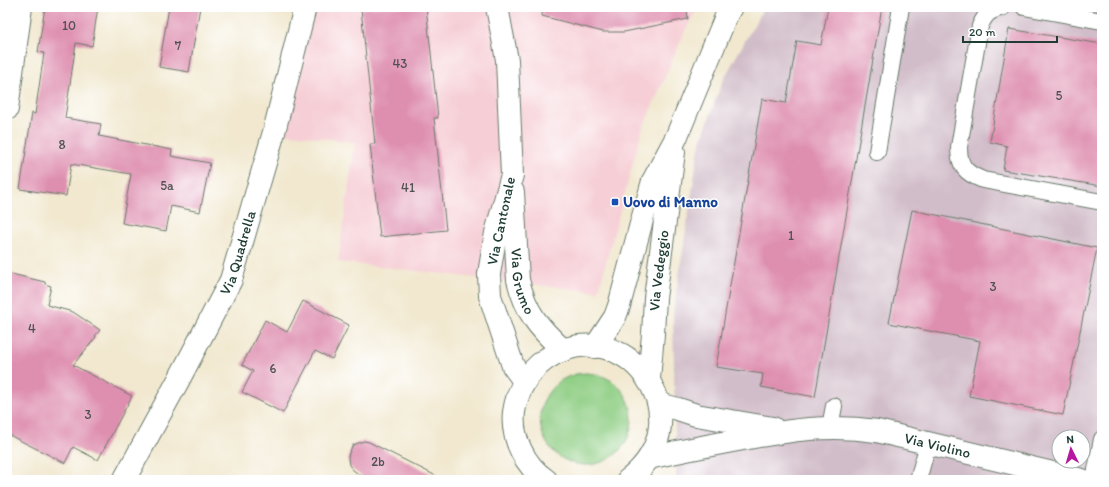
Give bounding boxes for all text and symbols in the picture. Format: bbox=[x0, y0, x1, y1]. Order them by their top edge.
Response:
house number: 10 bbox=[62, 18, 76, 33]
scale bar bbox=[963, 18, 1057, 44]
text: 20 m bbox=[969, 25, 996, 39]
house number: 7 bbox=[175, 38, 182, 53]
house number: 43 bbox=[393, 56, 407, 71]
house number: 5 bbox=[1056, 88, 1063, 103]
house number: 8 bbox=[58, 137, 66, 152]
street label: Via Cantonale bbox=[483, 175, 519, 267]
house number: 5a bbox=[160, 178, 174, 193]
house number: 41 bbox=[401, 180, 415, 195]
place label: Uovo di Manno bbox=[623, 193, 718, 211]
marker: Uovo di Manno bbox=[610, 197, 620, 207]
street label: Via Quadrella bbox=[216, 208, 260, 298]
house number: 1 bbox=[788, 228, 794, 243]
street label: Via Vedeggio bbox=[645, 229, 673, 312]
street label: Via Grumo bbox=[507, 247, 539, 318]
house number: 3 bbox=[989, 279, 997, 294]
house number: 4 bbox=[28, 321, 36, 336]
house number: 6 bbox=[270, 361, 277, 376]
house number: 3 bbox=[84, 407, 92, 422]
street label: Via Violino bbox=[903, 429, 972, 462]
north arrow bbox=[1051, 429, 1091, 469]
text: N bbox=[1066, 433, 1074, 446]
house number: 2b bbox=[371, 454, 385, 469]

